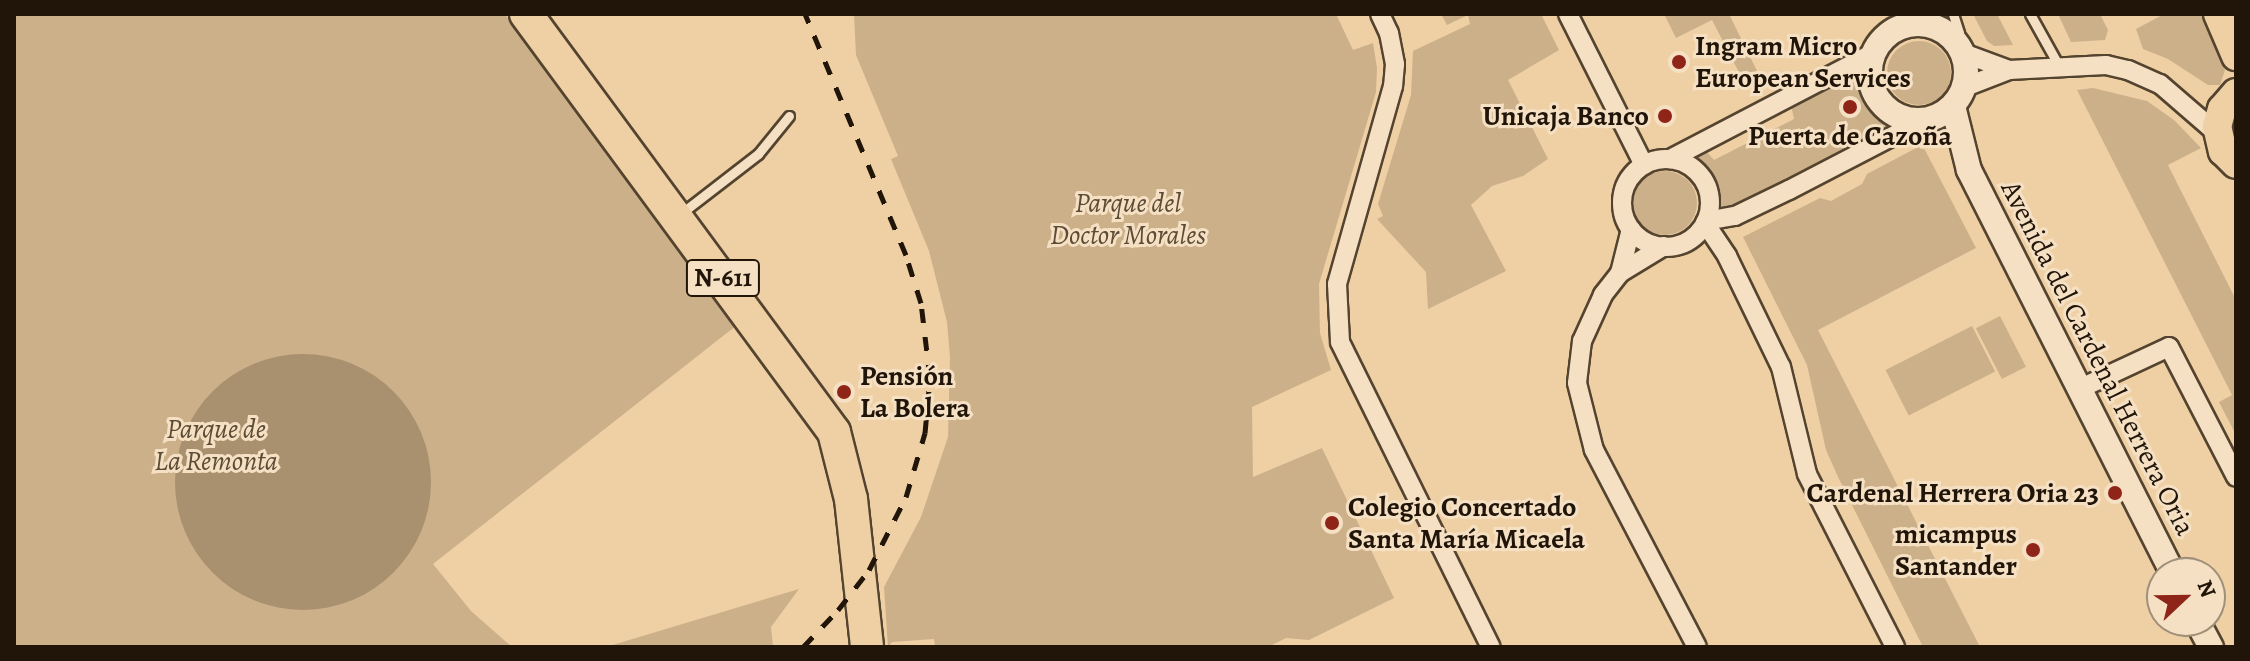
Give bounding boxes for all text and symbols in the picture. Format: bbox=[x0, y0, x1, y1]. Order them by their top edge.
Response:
place label: Ingram Micro European Services bbox=[1695, 29, 1911, 95]
marker: Ingram Micro European Services bbox=[1670, 53, 1688, 71]
marker: Puerta de Cazoña bbox=[1841, 98, 1859, 116]
place label: Unicaja Banco bbox=[1483, 99, 1649, 133]
marker: Unicaja Banco bbox=[1656, 107, 1674, 125]
place label: Puerta de Cazoña bbox=[1748, 119, 1952, 153]
street label: Avenida del Cardenal Herrera Oria bbox=[1994, 175, 2202, 541]
park label: Parque del Doctor Morales bbox=[1050, 186, 1206, 252]
road number: N-611 bbox=[685, 256, 761, 300]
place label: Pensión La Bolera bbox=[860, 359, 970, 425]
marker: Pensión La Bolera bbox=[835, 383, 853, 401]
park label: Parque de La Remonta bbox=[154, 412, 278, 478]
place label: Cardenal Herrera Oria 23 bbox=[1807, 476, 2099, 510]
marker: Cardenal Herrera Oria 23 bbox=[2106, 484, 2124, 502]
place label: Colegio Concertado Santa María Micaela bbox=[1348, 490, 1585, 556]
marker: Colegio Concertado Santa María Micaela bbox=[1323, 514, 1341, 532]
place label: micampus Santander bbox=[1895, 517, 2017, 583]
marker: micampus Santander bbox=[2024, 541, 2042, 559]
north arrow bbox=[2146, 557, 2226, 637]
text: N bbox=[2189, 576, 2223, 602]

